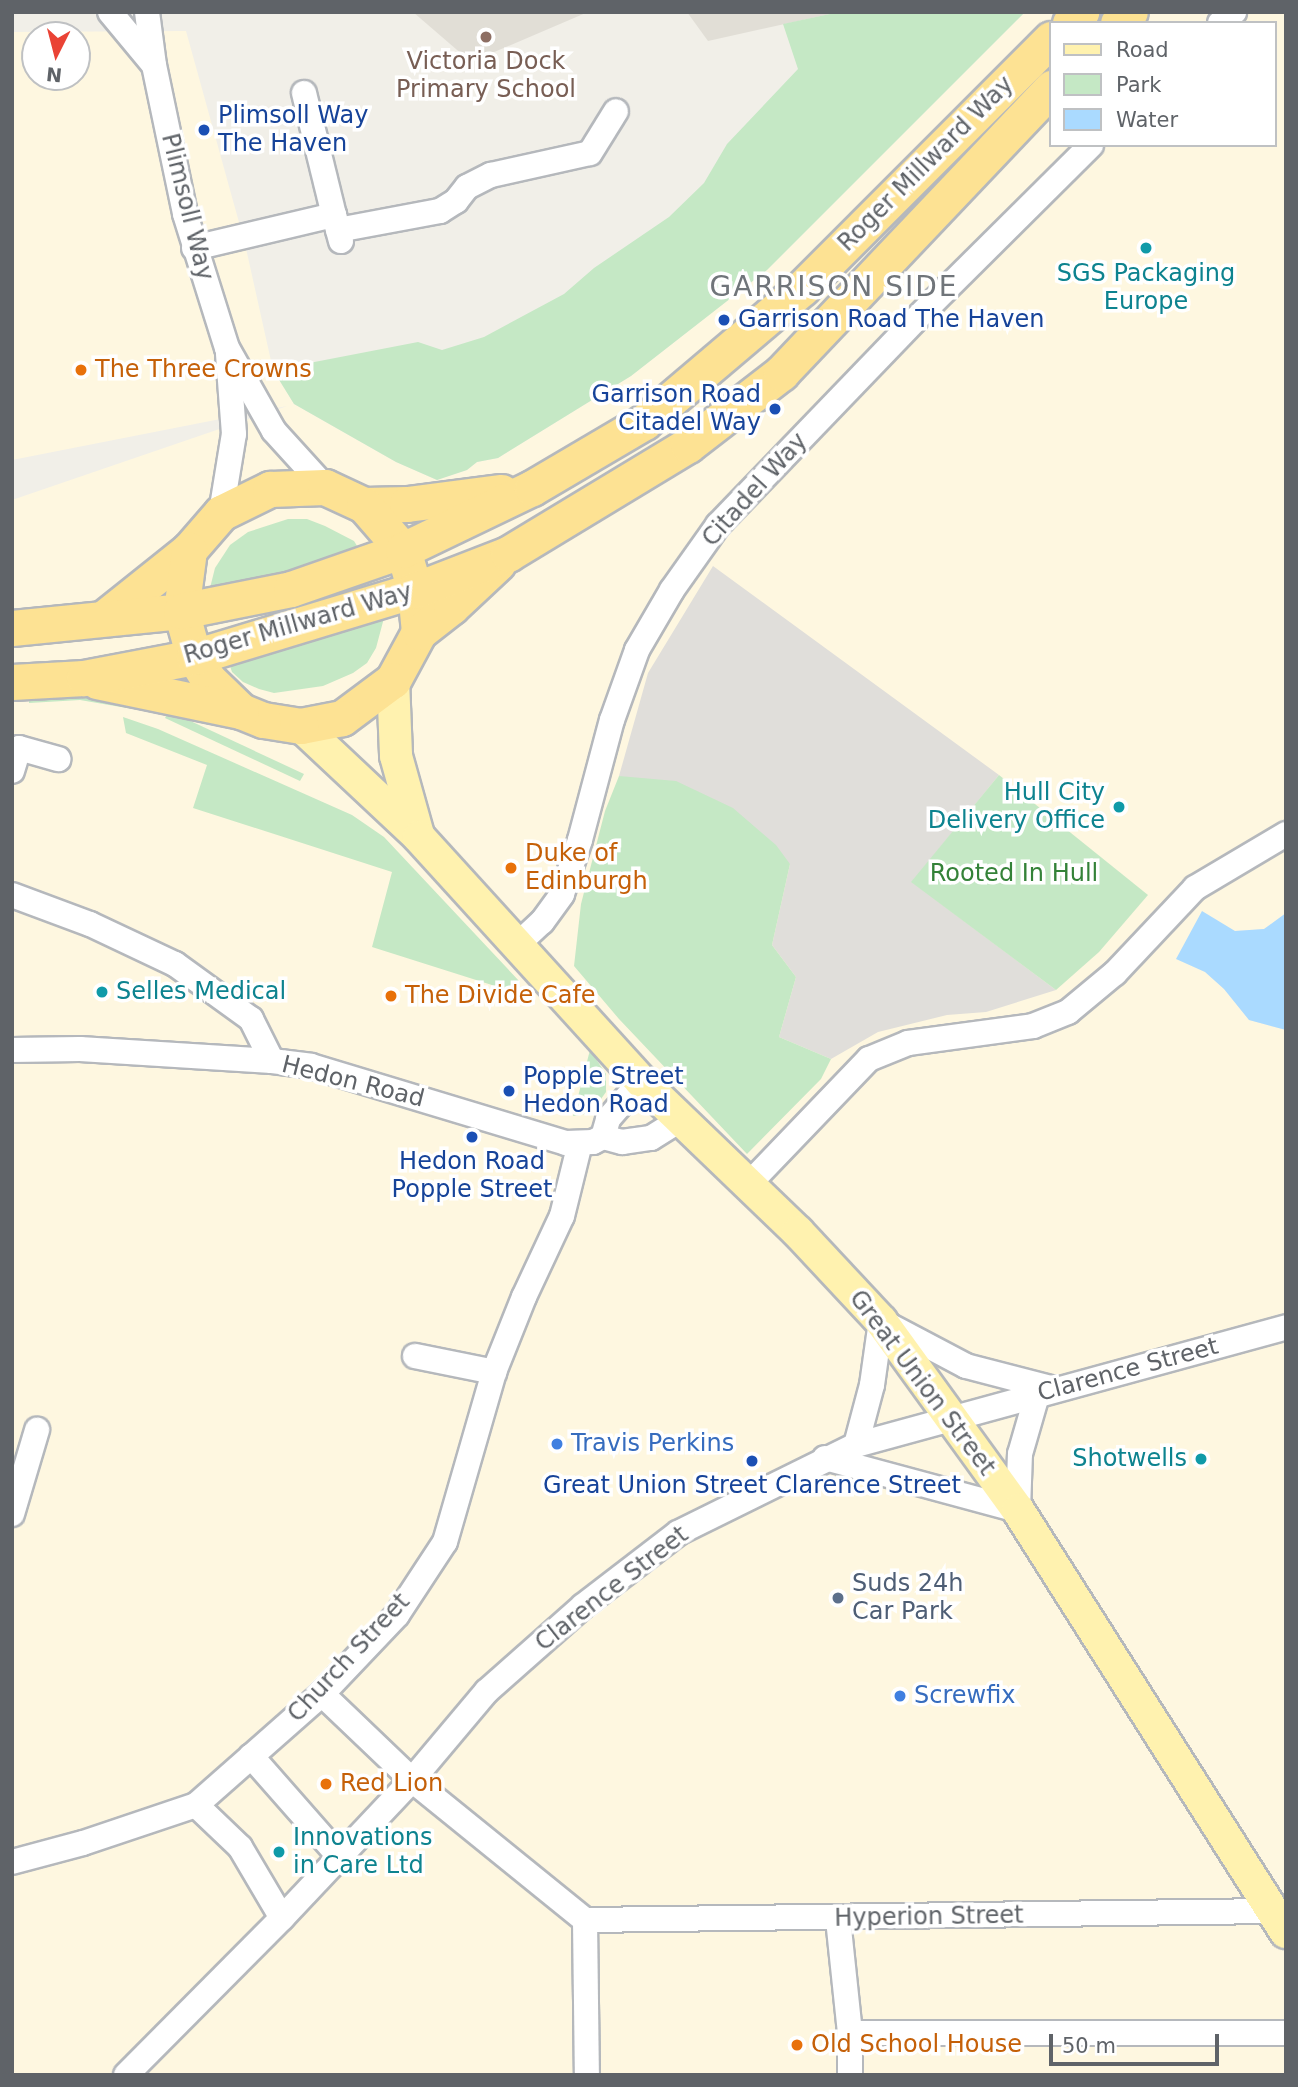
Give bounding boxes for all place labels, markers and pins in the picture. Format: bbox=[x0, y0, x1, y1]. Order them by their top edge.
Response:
marker: Victoria Dock Primary School bbox=[478, 29, 494, 45]
place label: Victoria Dock Primary School bbox=[396, 48, 576, 104]
place label: Plimsoll Way The Haven bbox=[218, 102, 368, 158]
marker: Plimsoll Way The Haven bbox=[196, 122, 212, 138]
marker: SGS Packaging Europe bbox=[1138, 240, 1154, 256]
place label: SGS Packaging Europe bbox=[1057, 260, 1235, 316]
place label: Garrison Road The Haven bbox=[738, 306, 1044, 334]
marker: Garrison Road The Haven bbox=[716, 312, 732, 328]
place label: The Three Crowns bbox=[95, 356, 312, 384]
marker: The Three Crowns bbox=[73, 362, 89, 378]
place label: Garrison Road Citadel Way bbox=[591, 381, 761, 437]
marker: Garrison Road Citadel Way bbox=[767, 401, 783, 417]
place label: Hull City Delivery Office bbox=[928, 779, 1105, 835]
marker: Hull City Delivery Office bbox=[1111, 799, 1127, 815]
place label: Duke of Edinburgh bbox=[525, 840, 648, 896]
marker: Duke of Edinburgh bbox=[503, 860, 519, 876]
place label: Selles Medical bbox=[116, 978, 286, 1006]
place label: The Divide Cafe bbox=[405, 982, 596, 1010]
marker: Selles Medical bbox=[94, 984, 110, 1000]
marker: The Divide Cafe bbox=[383, 988, 399, 1004]
place label: Popple Street Hedon Road bbox=[523, 1063, 684, 1119]
marker: Popple Street Hedon Road bbox=[501, 1083, 517, 1099]
marker: Hedon Road Popple Street bbox=[464, 1129, 480, 1145]
place label: Hedon Road Popple Street bbox=[392, 1148, 552, 1204]
place label: Travis Perkins bbox=[571, 1430, 734, 1458]
marker: Travis Perkins bbox=[549, 1436, 565, 1452]
place label: Shotwells bbox=[1072, 1445, 1187, 1473]
marker: Shotwells bbox=[1193, 1451, 1209, 1467]
marker: Great Union Street Clarence Street bbox=[744, 1453, 760, 1469]
place label: Great Union Street Clarence Street bbox=[543, 1472, 961, 1500]
place label: Suds 24h Car Park bbox=[852, 1570, 964, 1626]
marker: Suds 24h Car Park bbox=[830, 1590, 846, 1606]
place label: Screwfix bbox=[914, 1682, 1015, 1710]
marker: Screwfix bbox=[892, 1688, 908, 1704]
place label: Red Lion bbox=[340, 1770, 443, 1798]
marker: Red Lion bbox=[318, 1776, 334, 1792]
place label: Innovations in Care Ltd bbox=[293, 1824, 433, 1880]
marker: Innovations in Care Ltd bbox=[271, 1844, 287, 1860]
place label: Old School House bbox=[811, 2031, 1022, 2059]
marker: Old School House bbox=[789, 2037, 805, 2053]

